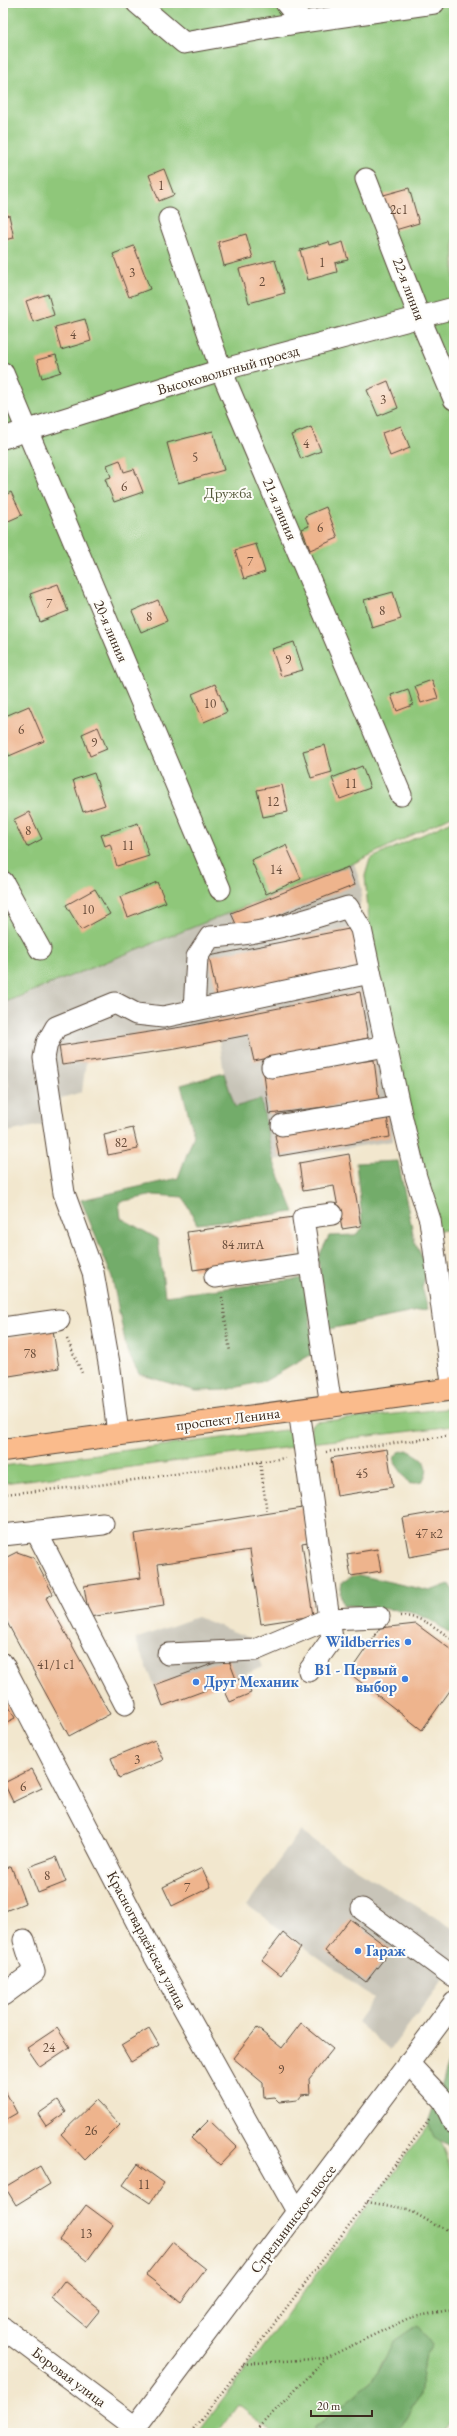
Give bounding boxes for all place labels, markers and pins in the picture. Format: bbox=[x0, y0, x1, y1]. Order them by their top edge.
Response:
place label: Wildberries bbox=[325, 1632, 400, 1651]
marker: Wildberries bbox=[403, 1637, 413, 1647]
place label: В1 - Первый выбор bbox=[315, 1660, 397, 1696]
place label: Друг Механик bbox=[204, 1672, 300, 1691]
marker: В1 - Первый выбор bbox=[400, 1674, 410, 1684]
marker: Друг Механик bbox=[191, 1677, 201, 1687]
place label: Гараж bbox=[366, 1941, 406, 1960]
marker: Гараж bbox=[353, 1946, 363, 1956]

